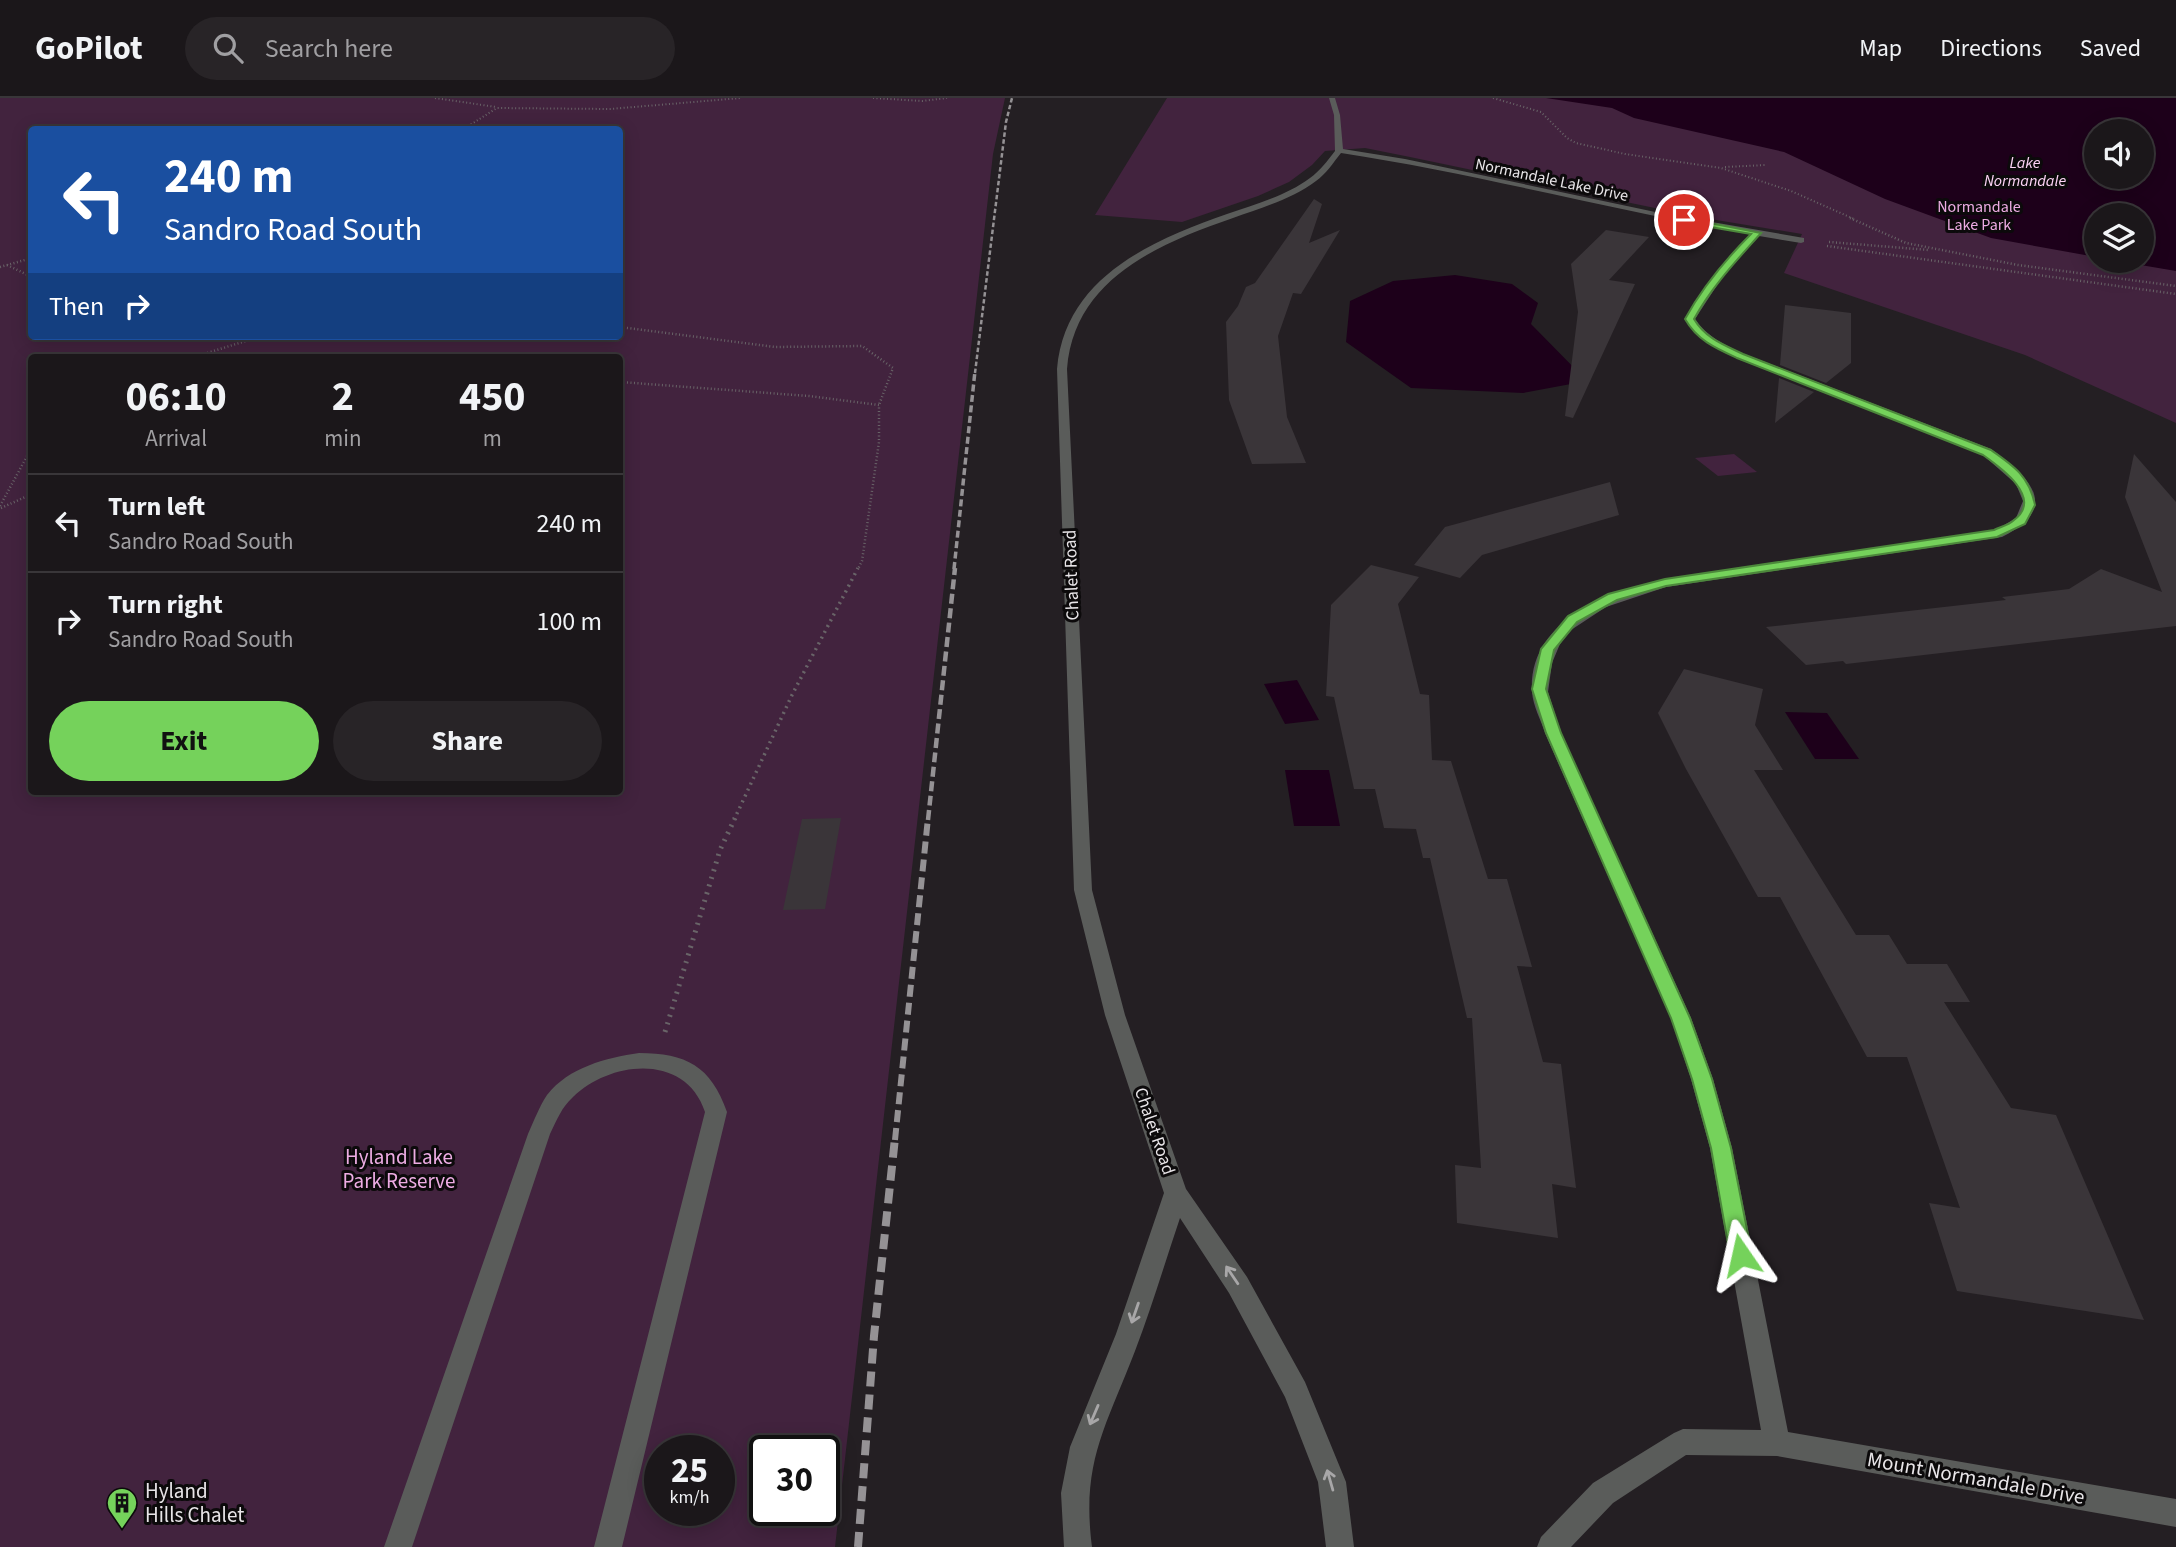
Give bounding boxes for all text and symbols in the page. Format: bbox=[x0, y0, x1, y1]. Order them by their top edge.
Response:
search box bbox=[185, 17, 675, 80]
text: GoPilot bbox=[35, 25, 143, 72]
icon: search bbox=[209, 29, 247, 67]
text: Search here bbox=[265, 30, 393, 67]
text: Map bbox=[1859, 31, 1902, 66]
text: Directions bbox=[1940, 31, 2042, 66]
text: Saved bbox=[2080, 31, 2141, 66]
map controls bbox=[2084, 119, 2154, 273]
button: sound bbox=[2084, 119, 2154, 189]
text: 240 m bbox=[164, 142, 293, 212]
water label: Lake Normandale bbox=[1984, 152, 2066, 192]
street label: Normandale Lake Drive bbox=[1473, 153, 1630, 207]
icon: left bbox=[49, 154, 140, 245]
pin bbox=[1654, 190, 1714, 250]
park label: Normandale Lake Park bbox=[1937, 196, 2021, 236]
icon: arrive bbox=[1665, 201, 1703, 239]
button: layers bbox=[2084, 203, 2154, 273]
text: Sandro Road South bbox=[164, 207, 422, 253]
icon: right bbox=[118, 287, 156, 325]
text: Then bbox=[49, 288, 104, 325]
text: 06:10 bbox=[125, 367, 227, 427]
text: 2 bbox=[332, 367, 354, 427]
text: 450 bbox=[459, 367, 526, 427]
text: Arrival bbox=[145, 422, 207, 455]
text: min bbox=[324, 422, 362, 455]
text: m bbox=[483, 422, 502, 455]
text: Turn left bbox=[108, 488, 205, 525]
icon: left bbox=[49, 504, 87, 542]
text: 240 m bbox=[536, 505, 602, 542]
text: Sandro Road South bbox=[108, 525, 294, 558]
street label: Chalet Road bbox=[1057, 529, 1086, 621]
text: Turn right bbox=[108, 586, 223, 623]
icon: right bbox=[49, 602, 87, 640]
text: 100 m bbox=[536, 603, 602, 640]
text: Sandro Road South bbox=[108, 623, 294, 656]
button: Exit bbox=[49, 701, 319, 781]
button: Share bbox=[333, 701, 602, 781]
street label: Chalet Road bbox=[1128, 1084, 1181, 1178]
park label: Hyland Lake Park Reserve bbox=[343, 1142, 455, 1196]
position arrow bbox=[1704, 1218, 1778, 1292]
one-way arrow bbox=[1224, 1266, 1238, 1286]
one-way arrow bbox=[1128, 1302, 1140, 1324]
one-way arrow bbox=[1087, 1404, 1100, 1426]
speed limit sign: 30 bbox=[749, 1435, 840, 1526]
street label: Mount Normandale Drive bbox=[1865, 1444, 2087, 1512]
text: 25 bbox=[671, 1446, 708, 1496]
one-way arrow bbox=[1323, 1469, 1336, 1491]
place label: Hyland Hills Chalet bbox=[145, 1476, 244, 1530]
text: km/h bbox=[670, 1485, 709, 1510]
building icon: Hyland Hills Chalet bbox=[105, 1486, 139, 1530]

